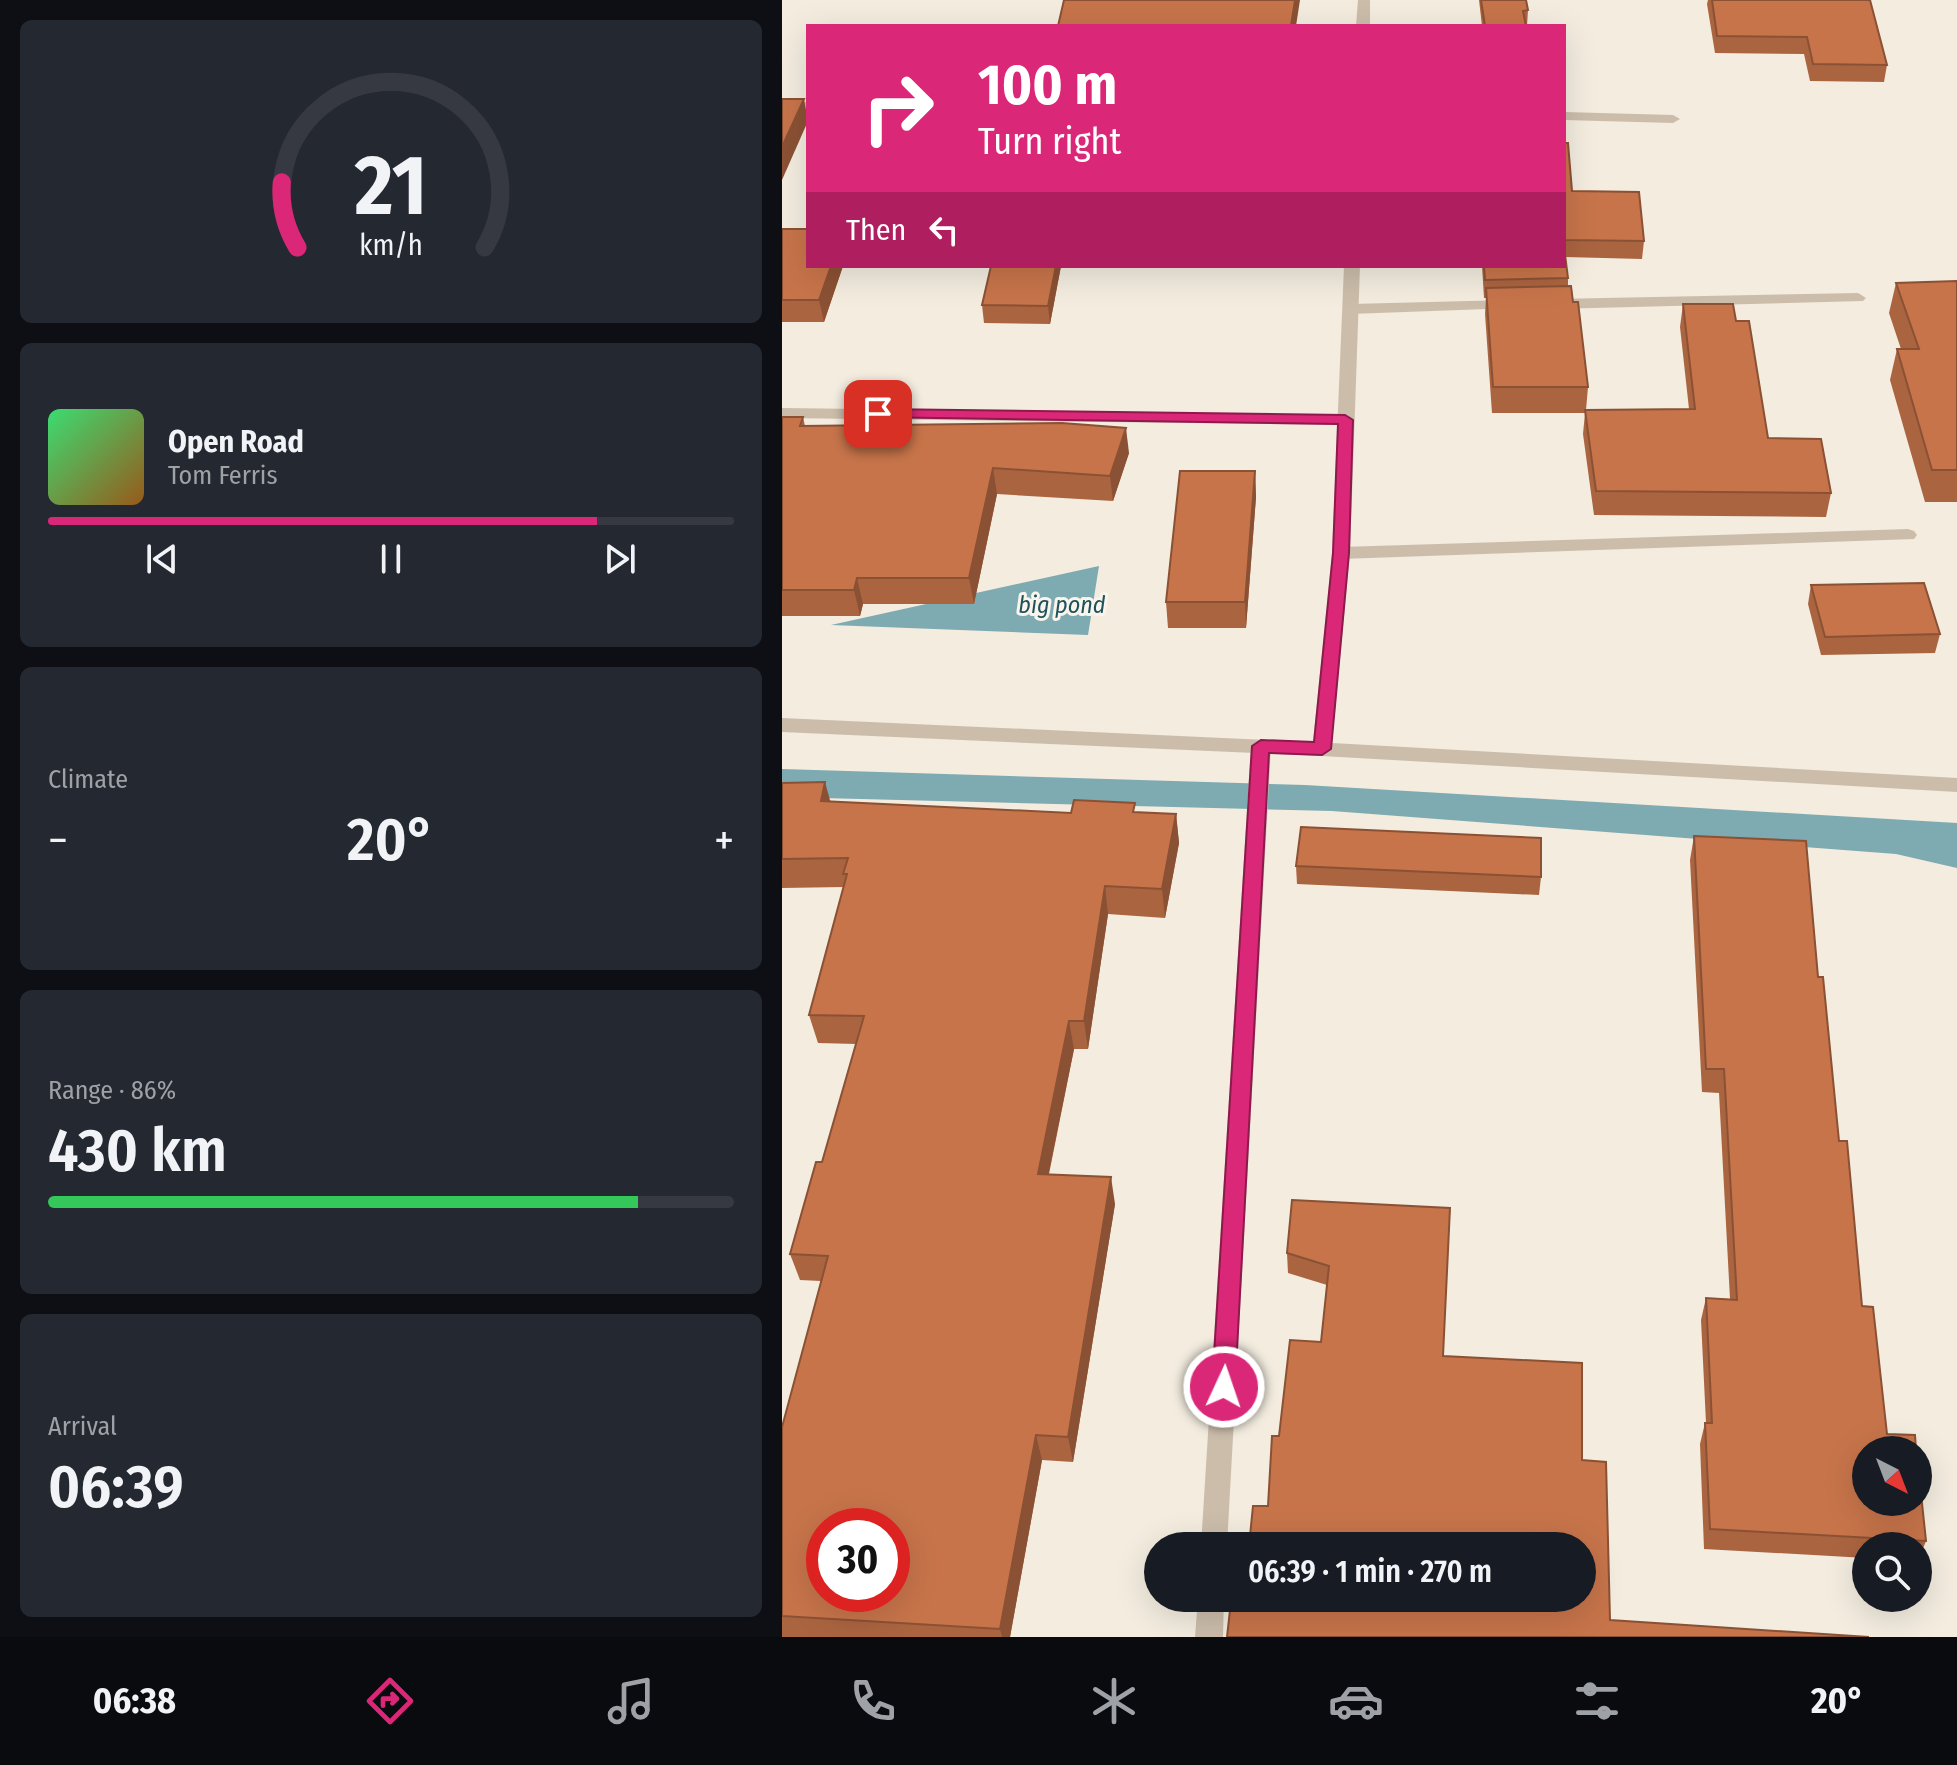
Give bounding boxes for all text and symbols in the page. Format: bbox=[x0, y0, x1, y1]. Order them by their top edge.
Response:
text: 100 m bbox=[978, 52, 1117, 119]
icon: right bbox=[846, 56, 950, 160]
text: Turn right bbox=[978, 120, 1121, 164]
text: 21 bbox=[354, 135, 427, 235]
icon: left bbox=[922, 208, 966, 252]
text: Then bbox=[846, 212, 906, 248]
text: km/h bbox=[359, 228, 423, 263]
pin bbox=[844, 380, 912, 448]
icon: arrive bbox=[856, 392, 900, 436]
text: Open Road bbox=[168, 424, 304, 460]
text: Tom Ferris bbox=[168, 460, 278, 491]
icon: previous bbox=[140, 537, 184, 581]
icon: pause bbox=[369, 537, 413, 581]
icon: next bbox=[598, 537, 642, 581]
water label: big pond bbox=[1018, 591, 1106, 619]
text: Climate bbox=[48, 764, 128, 795]
text: 20° bbox=[347, 804, 435, 876]
text: − bbox=[48, 814, 68, 867]
text: + bbox=[714, 814, 734, 867]
text: Range · 86% bbox=[48, 1075, 176, 1106]
text: 430 km bbox=[48, 1115, 227, 1187]
position arrow bbox=[1182, 1345, 1266, 1429]
text: Arrival bbox=[48, 1411, 117, 1442]
north arrow bbox=[1852, 1436, 1932, 1516]
map controls bbox=[1852, 1436, 1932, 1612]
text: 06:39 bbox=[48, 1451, 184, 1523]
speed limit sign: 30 bbox=[806, 1508, 910, 1612]
button: search bbox=[1852, 1532, 1932, 1612]
text: 06:39 · 1 min · 270 m bbox=[1248, 1554, 1492, 1590]
icon: directions bbox=[362, 1673, 418, 1729]
icon: music bbox=[603, 1673, 659, 1729]
icon: phone bbox=[845, 1673, 901, 1729]
icon: climate bbox=[1086, 1673, 1142, 1729]
icon: car bbox=[1328, 1673, 1384, 1729]
icon: filters bbox=[1569, 1673, 1625, 1729]
text: 06:38 bbox=[93, 1679, 176, 1723]
text: 20° bbox=[1811, 1679, 1864, 1723]

